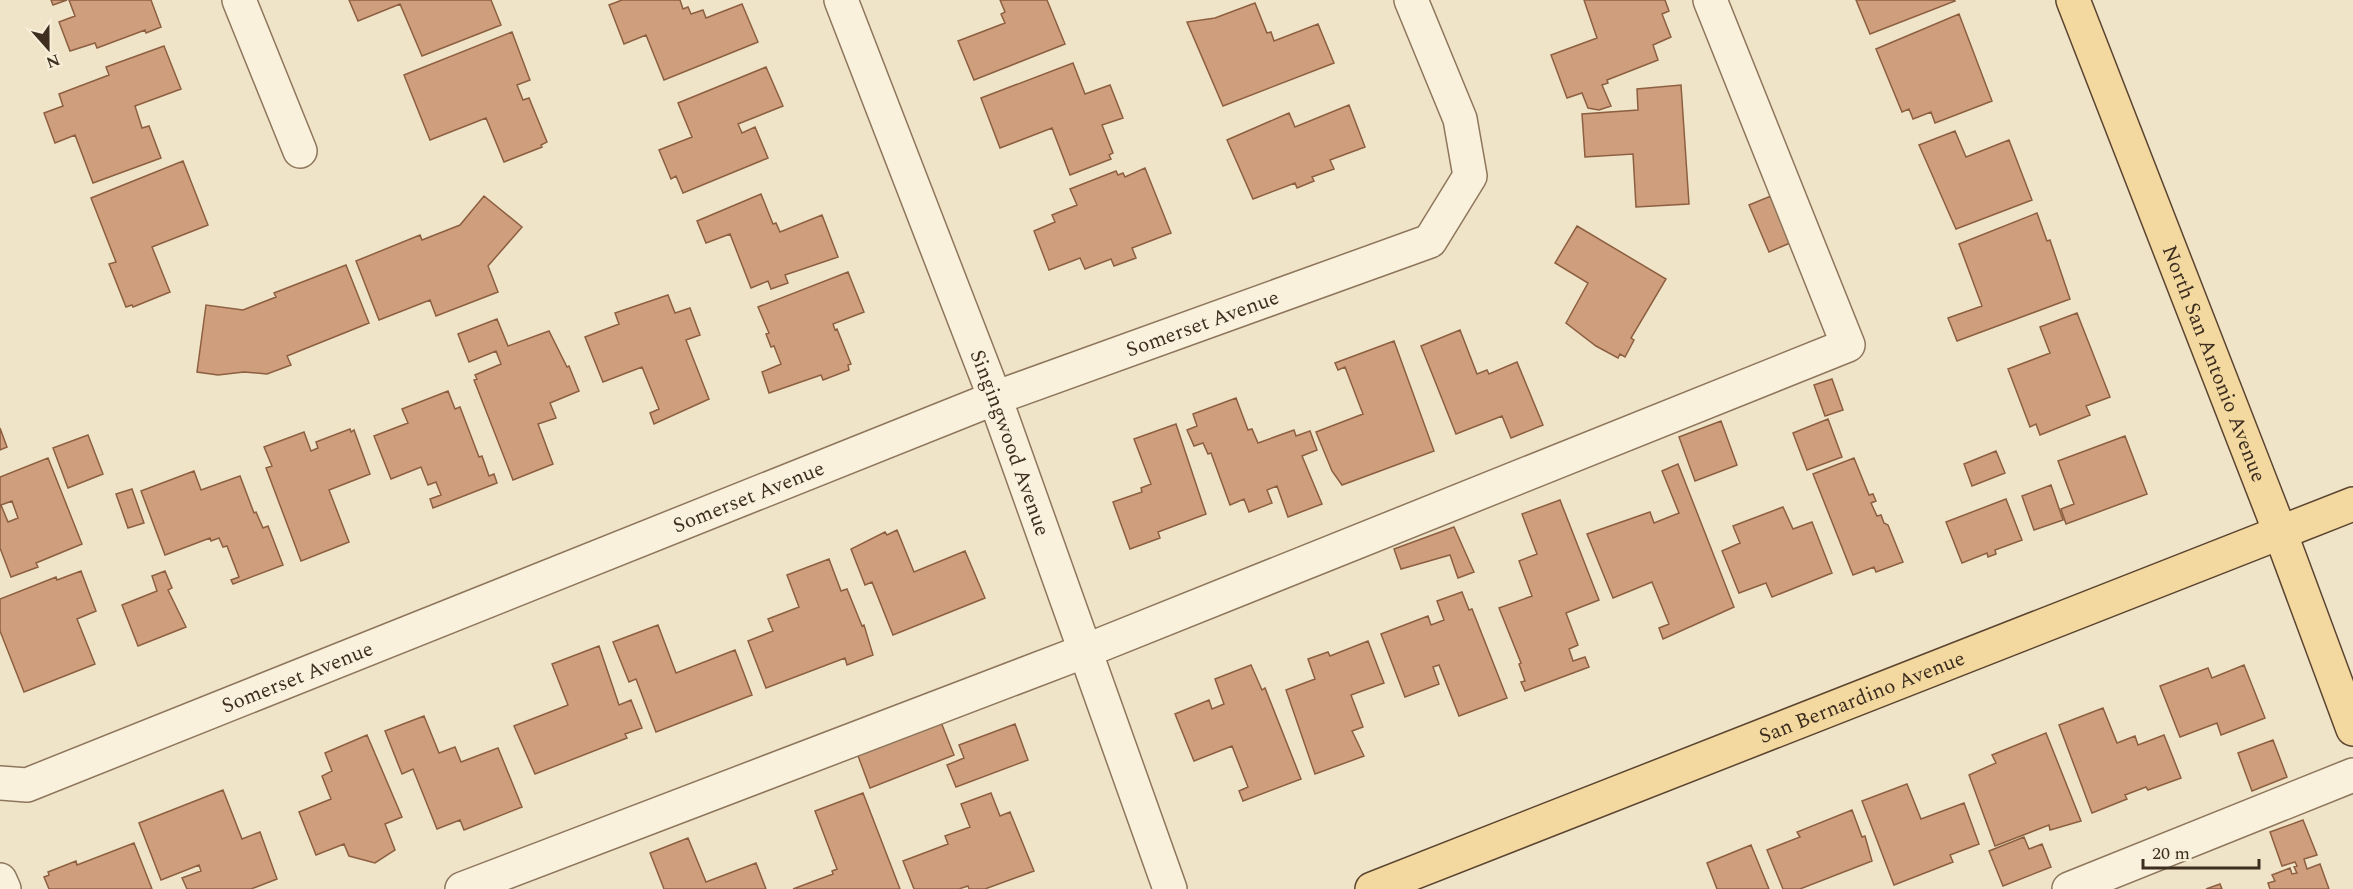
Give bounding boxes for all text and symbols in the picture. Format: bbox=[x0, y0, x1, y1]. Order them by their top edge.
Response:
north arrow bbox=[18, 18, 78, 78]
text: N bbox=[43, 48, 63, 75]
street label: North San Antonio Avenue bbox=[2153, 241, 2274, 487]
street label: Somerset Avenue bbox=[1122, 282, 1284, 366]
street label: Singingwood Avenue bbox=[961, 345, 1058, 541]
street label: Somerset Avenue bbox=[668, 453, 829, 542]
street label: Somerset Avenue bbox=[217, 633, 378, 723]
street label: San Bernardino Avenue bbox=[1754, 643, 1970, 753]
scale bar bbox=[2143, 832, 2258, 870]
text: 20 m bbox=[2152, 840, 2190, 867]

